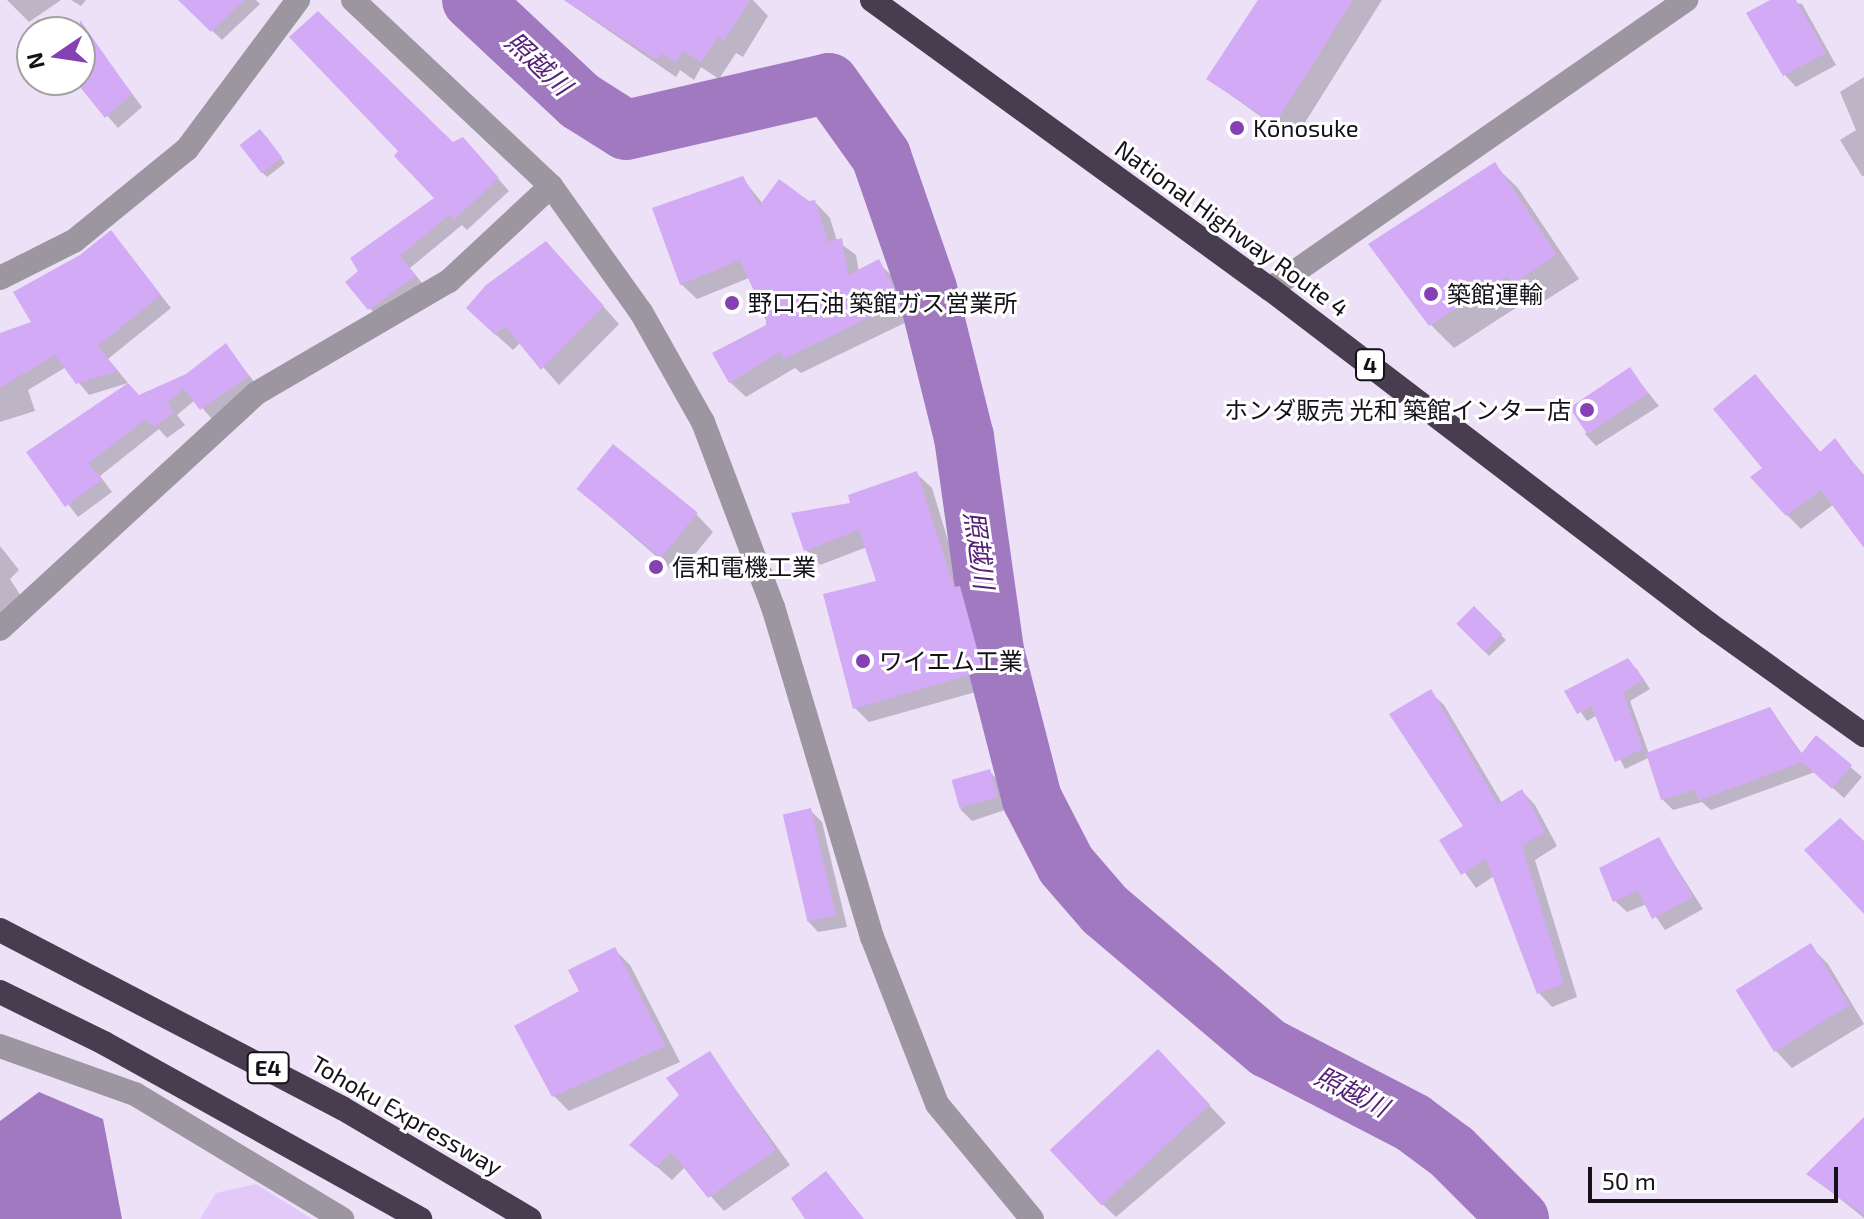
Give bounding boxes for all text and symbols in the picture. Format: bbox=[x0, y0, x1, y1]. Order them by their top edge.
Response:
north arrow bbox=[16, 16, 96, 96]
water label: 照越川 bbox=[500, 25, 578, 101]
text: N bbox=[20, 50, 49, 72]
place label: Kōnosuke bbox=[1253, 114, 1359, 142]
marker: Kōnosuke bbox=[1228, 119, 1246, 137]
street label: National Highway Route 4 bbox=[1109, 133, 1355, 323]
place label: 築館運輸 bbox=[1447, 280, 1543, 308]
marker: 築館運輸 bbox=[1422, 285, 1440, 303]
place label: 野口石油 築館ガス営業所 bbox=[748, 289, 1017, 317]
marker: 野口石油 築館ガス営業所 bbox=[723, 294, 741, 312]
road number: 4 bbox=[1354, 347, 1386, 383]
place label: ホンダ販売 光和 築館インター店 bbox=[1224, 396, 1571, 424]
marker: ホンダ販売 光和 築館インター店 bbox=[1578, 401, 1596, 419]
water label: 照越川 bbox=[959, 509, 1001, 591]
place label: 信和電機工業 bbox=[672, 553, 816, 581]
marker: 信和電機工業 bbox=[647, 558, 665, 576]
place label: ワイエム工業 bbox=[879, 647, 1023, 675]
marker: ワイエム工業 bbox=[854, 652, 872, 670]
street label: Tohoku Expressway bbox=[306, 1049, 508, 1181]
road number: E4 bbox=[246, 1050, 290, 1086]
water label: 照越川 bbox=[1310, 1059, 1394, 1123]
scale bar bbox=[1592, 1151, 1842, 1201]
text: 50 m bbox=[1602, 1166, 1656, 1195]

